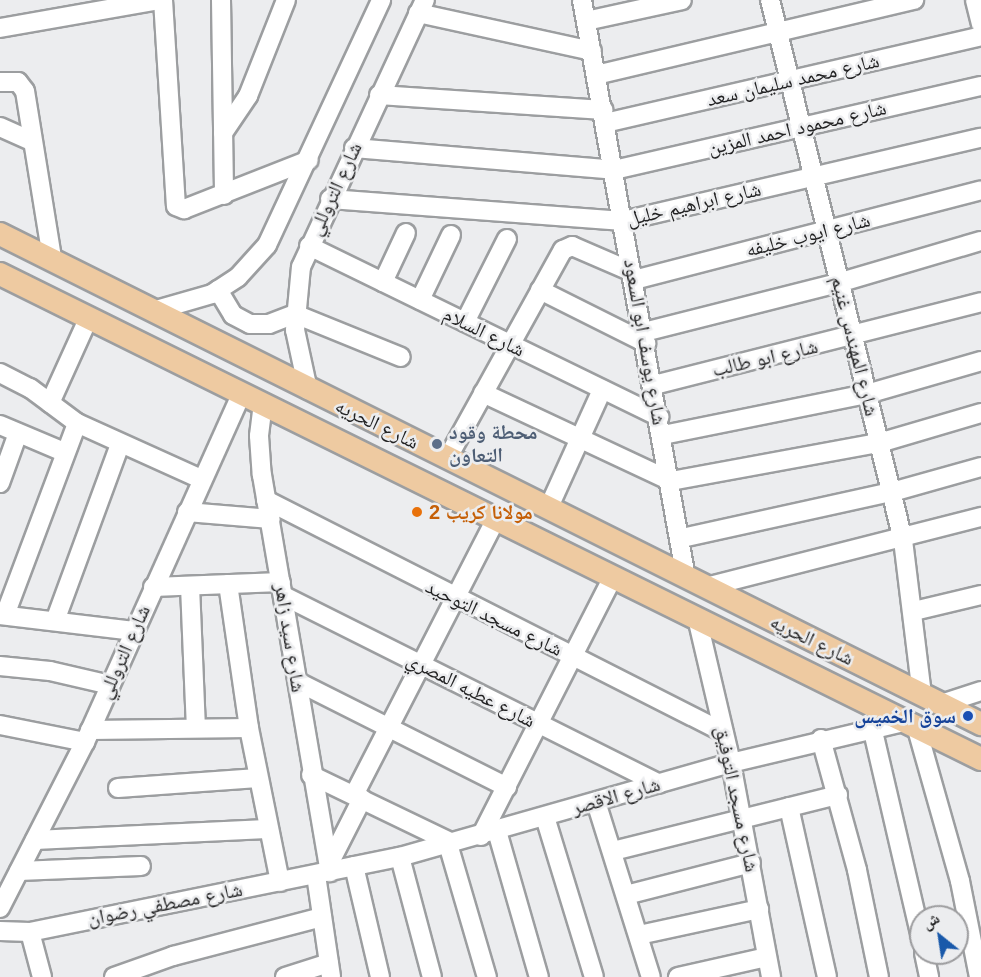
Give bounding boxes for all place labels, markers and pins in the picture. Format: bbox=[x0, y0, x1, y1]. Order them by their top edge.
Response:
place label: محطة وقود التعاون bbox=[449, 420, 538, 467]
marker: محطة وقود التعاون bbox=[430, 437, 444, 451]
place label: مولانا كريب 2 bbox=[429, 500, 533, 524]
marker: مولانا كريب 2 bbox=[410, 505, 424, 519]
place label: سوق الخميس bbox=[854, 704, 956, 728]
marker: سوق الخميس bbox=[961, 709, 975, 723]

